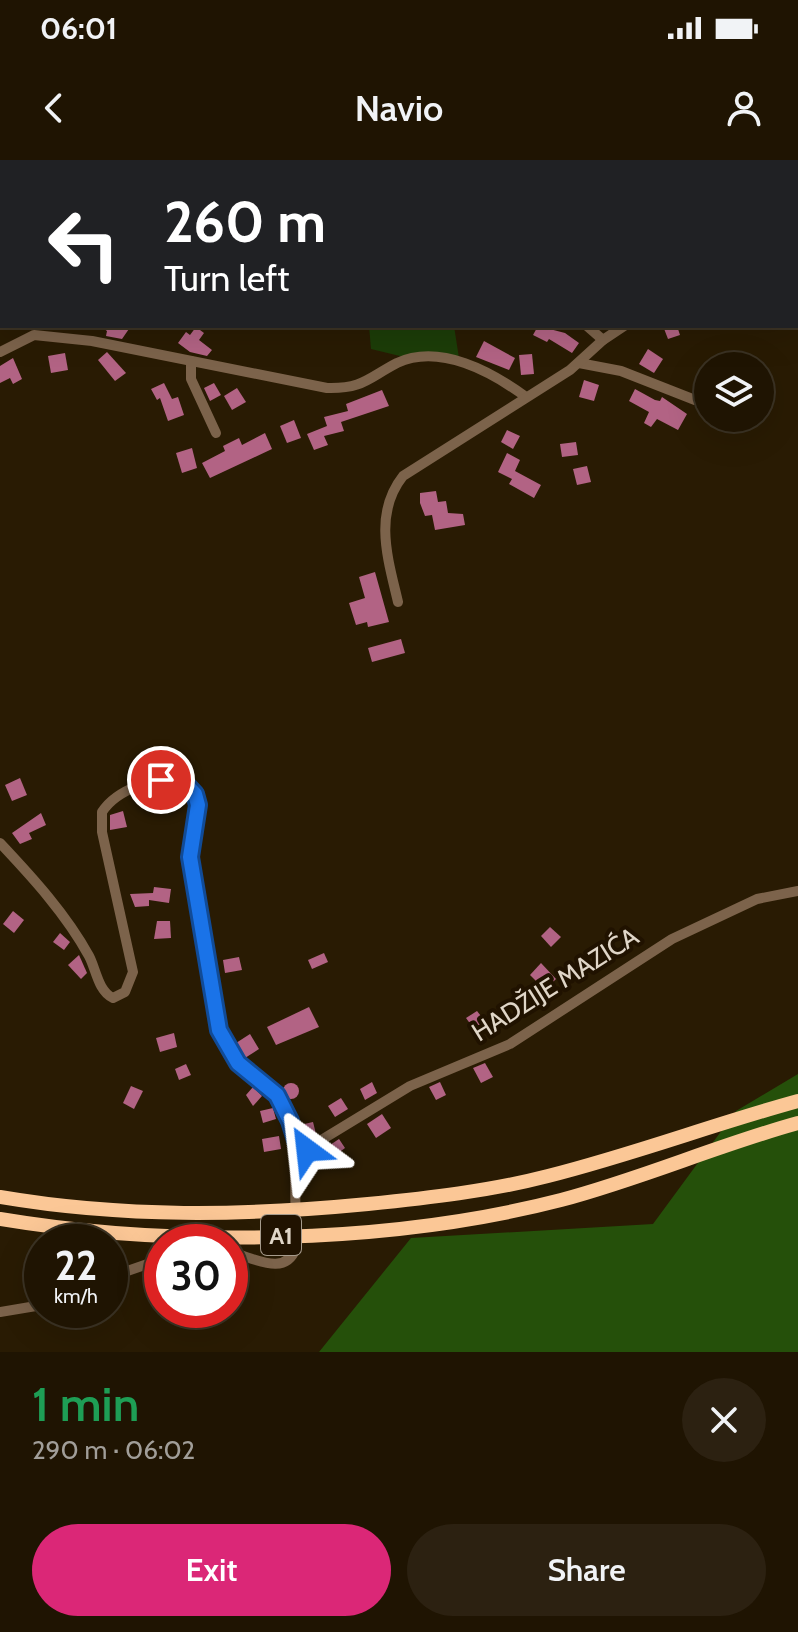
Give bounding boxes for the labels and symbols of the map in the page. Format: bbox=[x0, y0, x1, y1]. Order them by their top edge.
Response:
pin bbox=[127, 746, 195, 814]
street label: HADŽIJE MAZIĆA bbox=[466, 920, 644, 1048]
position arrow bbox=[265, 1108, 349, 1192]
road number: A1 bbox=[261, 1215, 301, 1255]
speed limit sign: 30 bbox=[144, 1224, 248, 1328]

